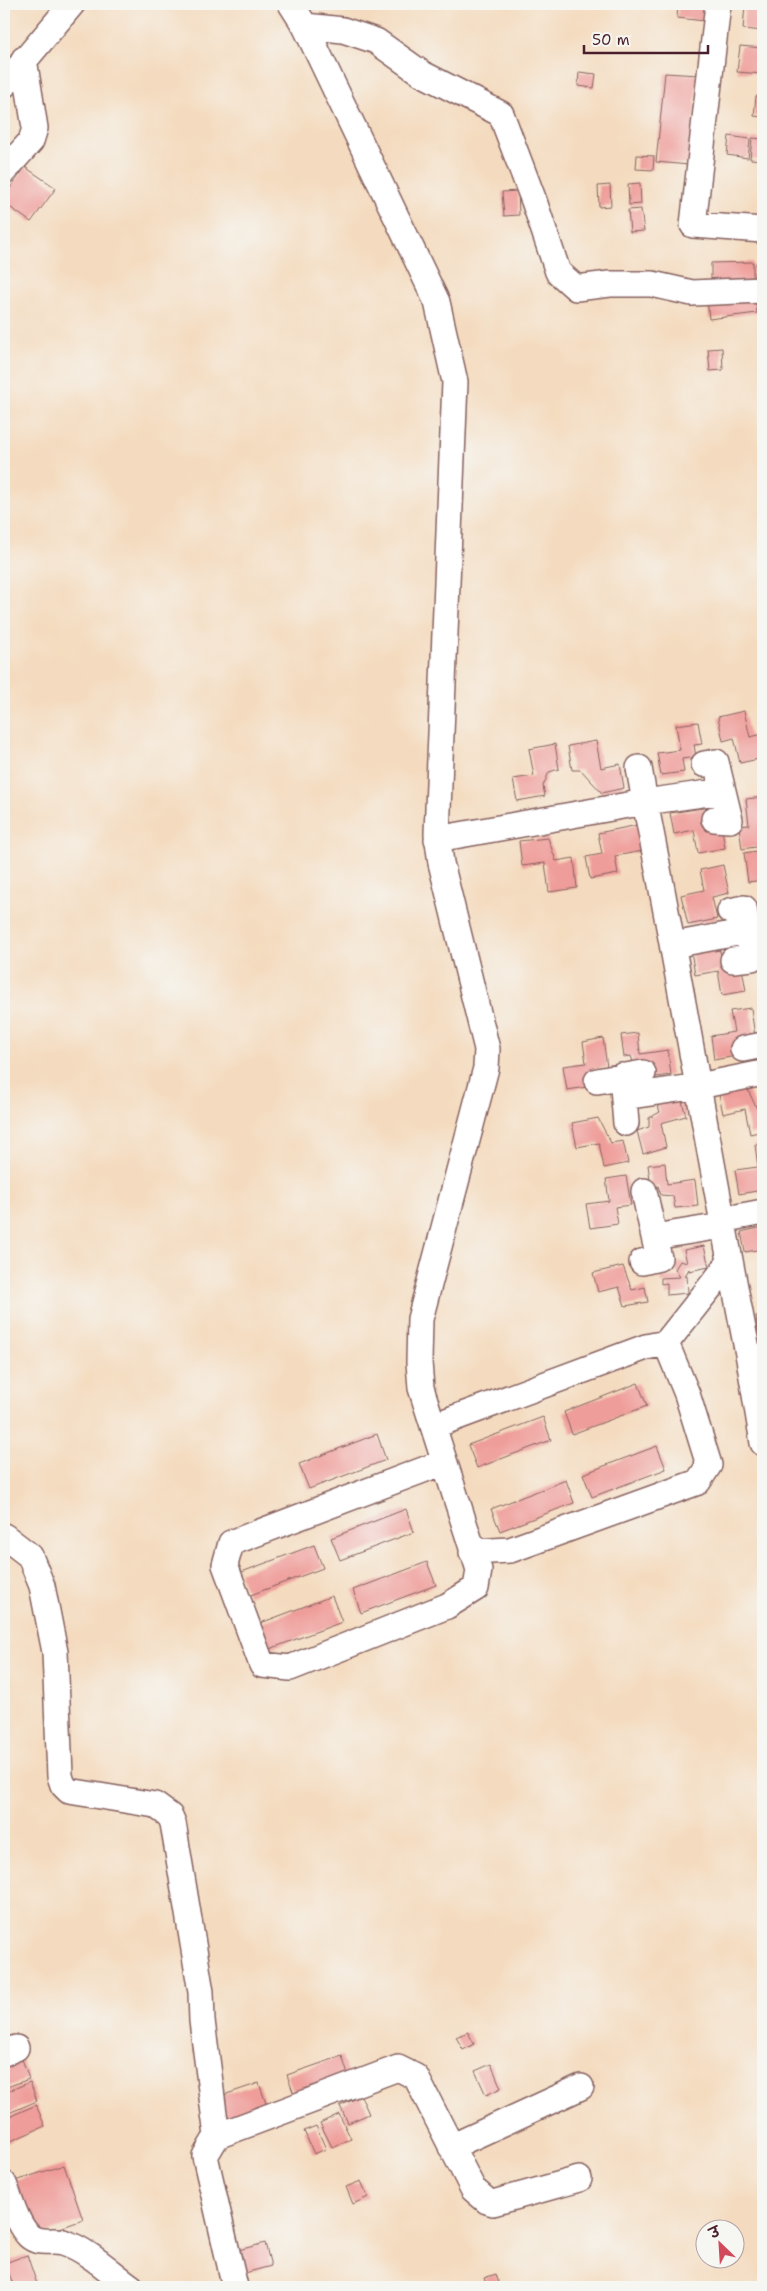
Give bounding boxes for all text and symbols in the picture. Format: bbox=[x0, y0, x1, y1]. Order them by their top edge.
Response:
scale bar bbox=[584, 22, 708, 54]
text: 50 m bbox=[592, 30, 630, 50]
north arrow bbox=[694, 2218, 744, 2268]
text: उ bbox=[705, 2221, 724, 2243]

